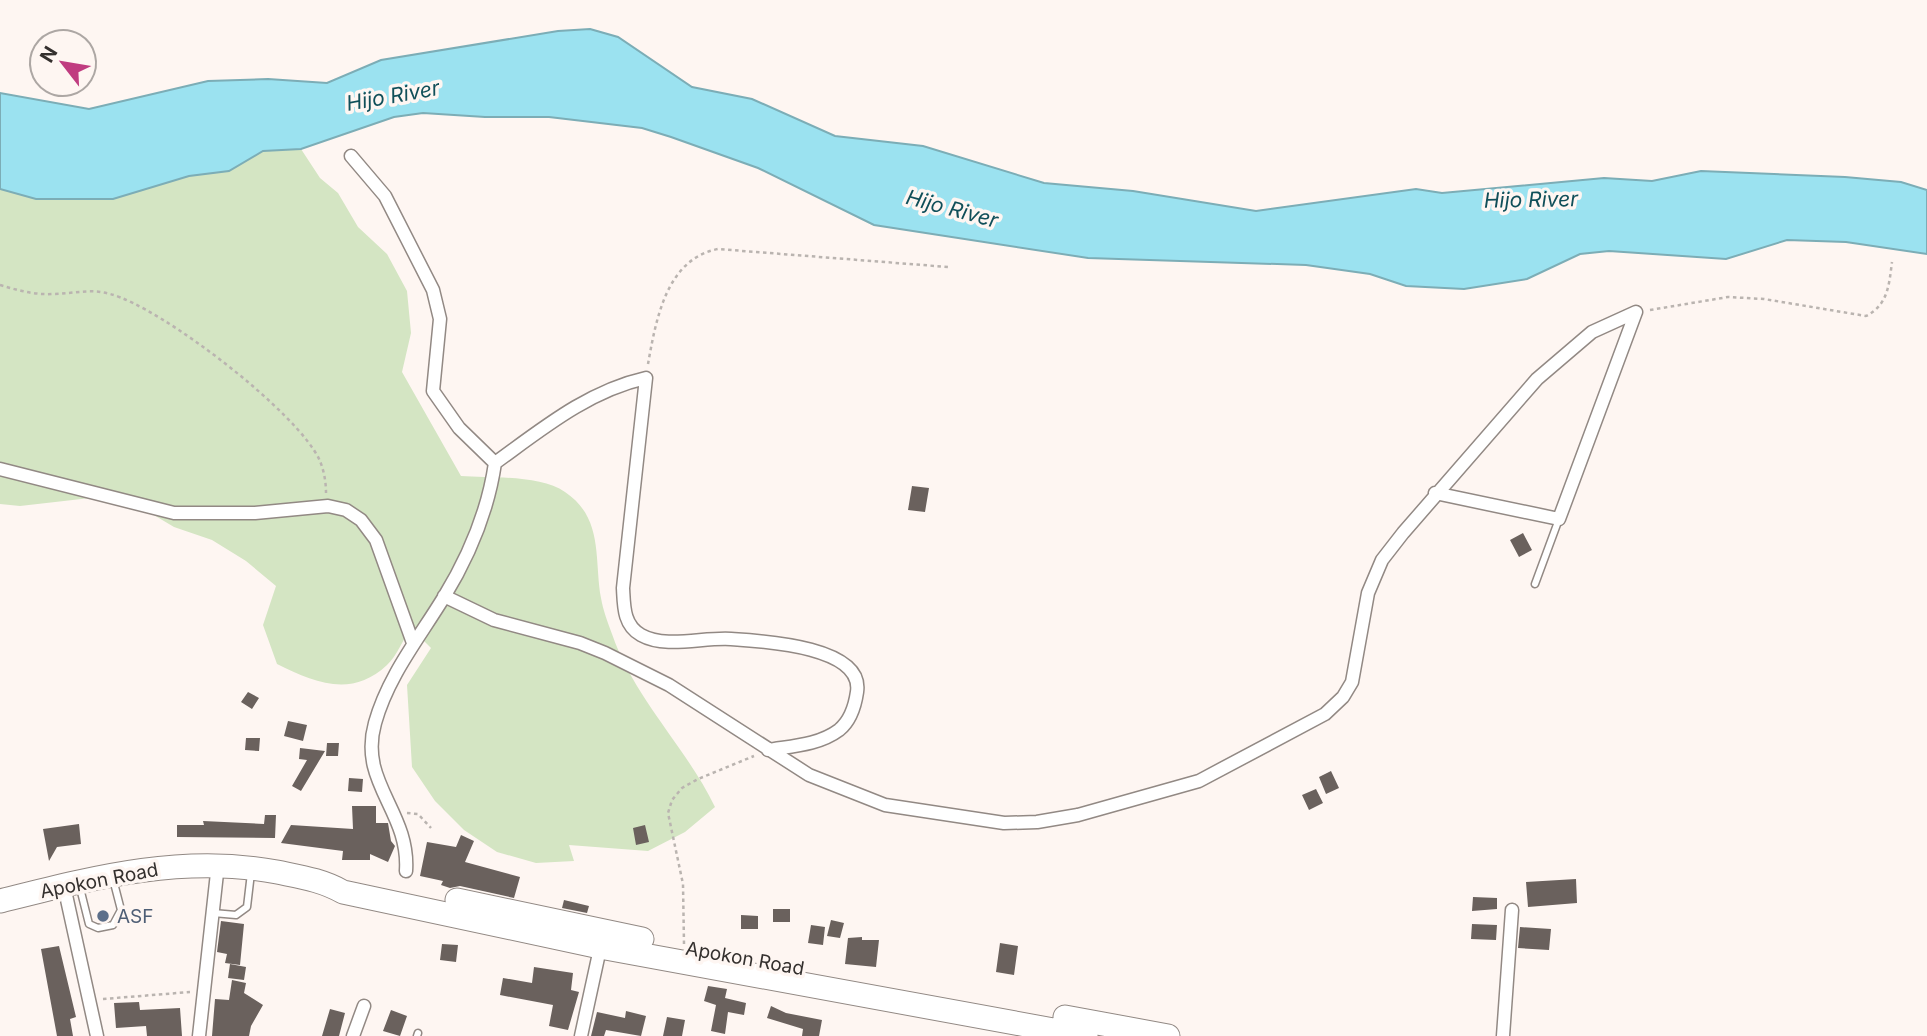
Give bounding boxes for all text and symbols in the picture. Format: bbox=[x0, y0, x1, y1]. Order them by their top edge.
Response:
north arrow bbox=[28, 28, 98, 98]
text: N bbox=[35, 42, 62, 67]
water label: Hijo River bbox=[344, 75, 443, 116]
water label: Hijo River bbox=[903, 184, 1002, 233]
water label: Hijo River bbox=[1484, 186, 1579, 213]
street label: Apokon Road bbox=[38, 858, 160, 903]
place label: ASF bbox=[117, 905, 154, 928]
marker: ASF bbox=[95, 908, 111, 924]
street label: Apokon Road bbox=[684, 937, 806, 980]

